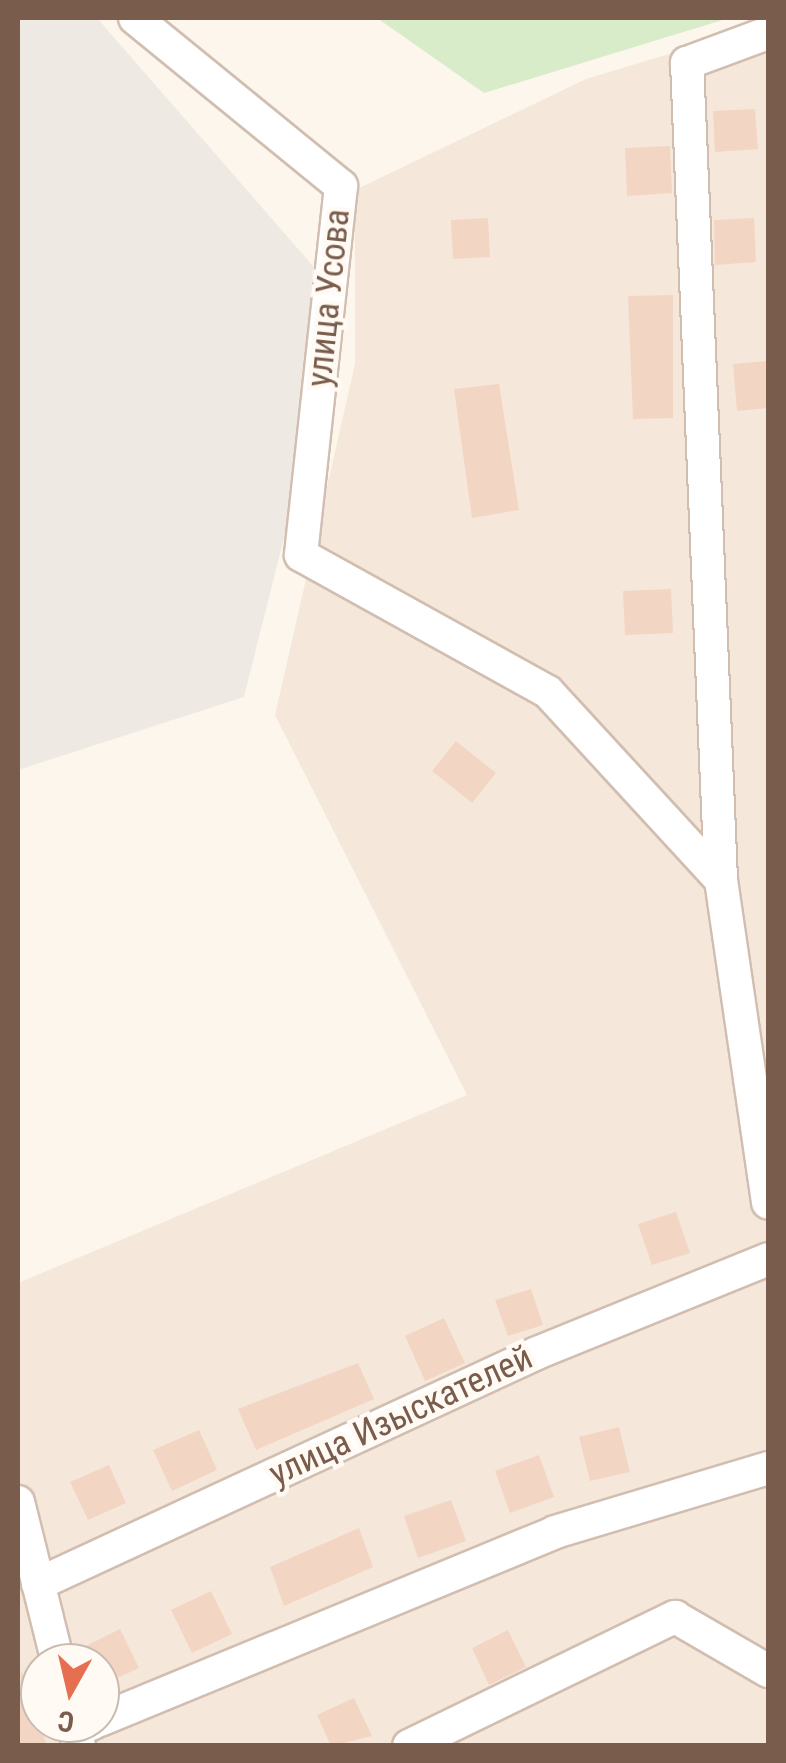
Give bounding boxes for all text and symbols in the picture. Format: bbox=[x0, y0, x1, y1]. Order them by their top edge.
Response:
street label: улица Усова bbox=[299, 207, 359, 389]
street label: улица Изыскателей bbox=[263, 1337, 539, 1495]
north arrow bbox=[20, 1643, 120, 1743]
text: С bbox=[56, 1704, 76, 1739]

